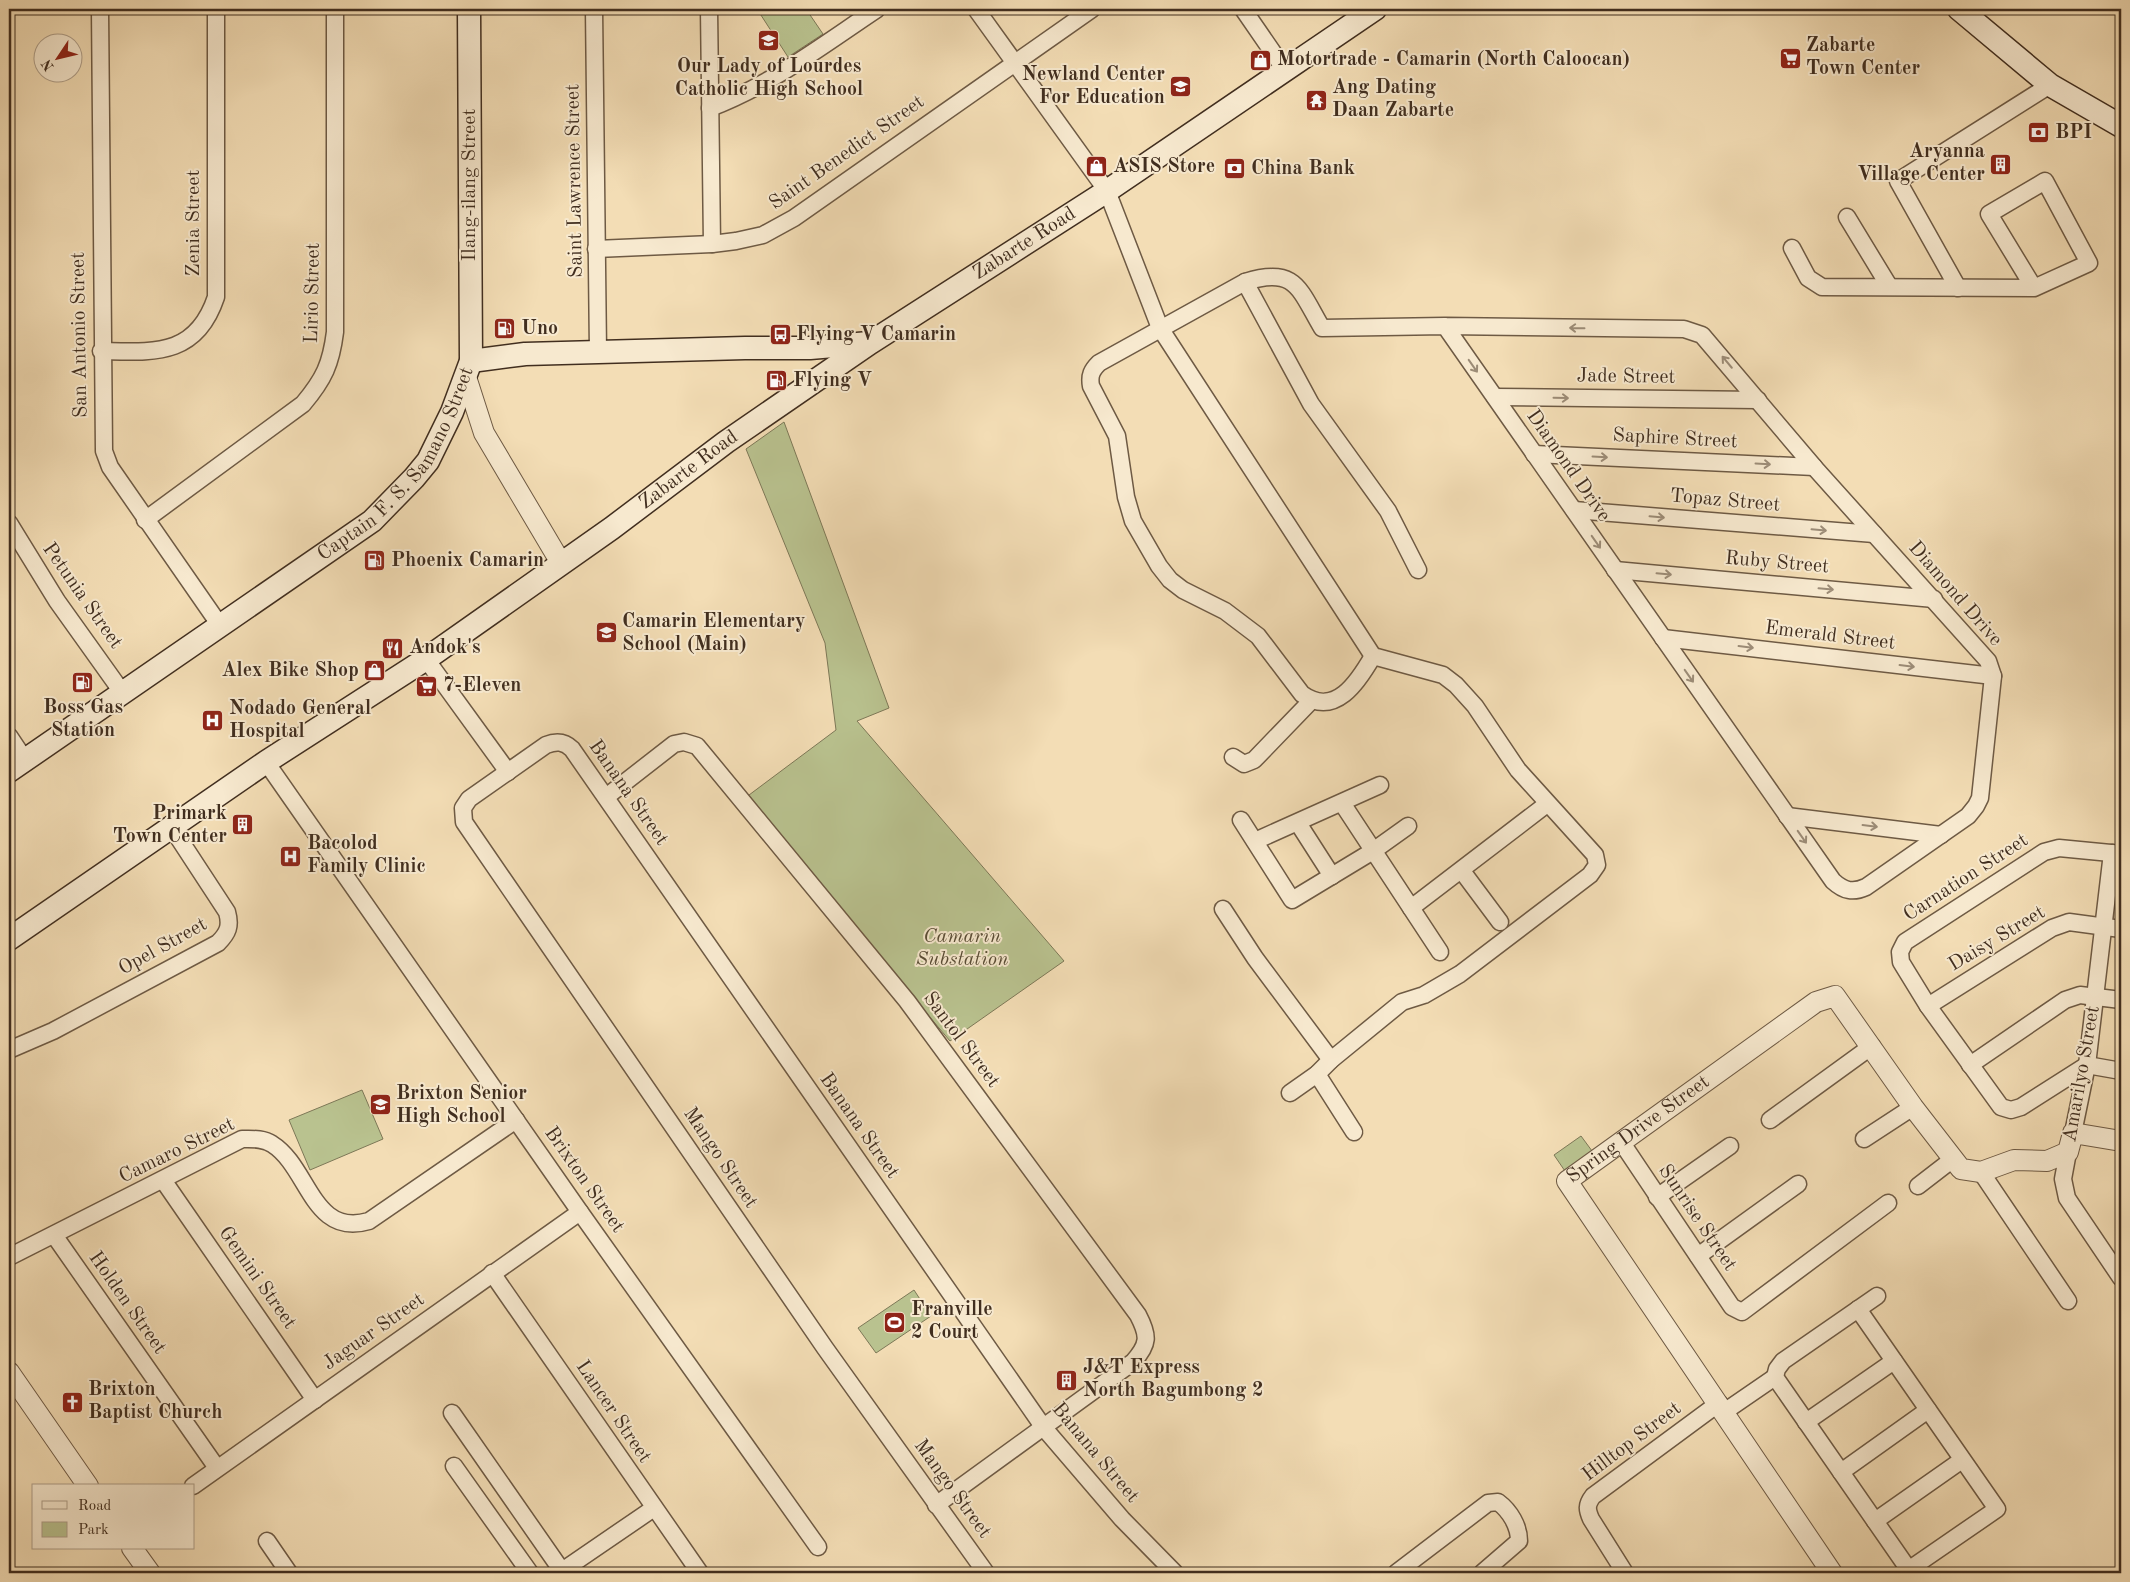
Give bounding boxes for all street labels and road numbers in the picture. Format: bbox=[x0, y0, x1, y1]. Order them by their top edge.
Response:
street label: Saint Lawrence Street bbox=[563, 84, 587, 278]
street label: Saint Benedict Street bbox=[766, 92, 928, 214]
street label: Ilang-ilang Street bbox=[460, 108, 480, 262]
street label: Zenia Street bbox=[184, 170, 204, 276]
street label: Zabarte Road bbox=[970, 204, 1079, 284]
street label: Lirio Street bbox=[302, 242, 324, 344]
street label: San Antonio Street bbox=[69, 252, 91, 418]
street label: Captain F. S. Samano Street bbox=[314, 365, 478, 565]
street label: Jade Street bbox=[1576, 366, 1676, 388]
street label: Diamond Drive bbox=[1522, 406, 1614, 526]
street label: Saphire Street bbox=[1612, 426, 1738, 452]
street label: Zabarte Road bbox=[636, 427, 742, 514]
street label: Topaz Street bbox=[1669, 486, 1781, 516]
street label: Diamond Drive bbox=[1904, 538, 2006, 650]
street label: Petunia Street bbox=[38, 539, 126, 653]
street label: Ruby Street bbox=[1724, 548, 1830, 578]
street label: Emerald Street bbox=[1764, 618, 1896, 654]
street label: Banana Street bbox=[584, 737, 672, 849]
street label: Carnation Street bbox=[1900, 830, 2032, 926]
street label: Daisy Street bbox=[1945, 902, 2049, 976]
street label: Opel Street bbox=[115, 915, 211, 979]
street label: Santol Street bbox=[919, 988, 1003, 1092]
street label: Amarilyo Street bbox=[2060, 1004, 2104, 1144]
street label: Banana Street bbox=[815, 1070, 903, 1182]
street label: Spring Drive Street bbox=[1563, 1072, 1713, 1188]
street label: Mango Street bbox=[679, 1104, 761, 1212]
street label: Camaro Street bbox=[116, 1114, 238, 1188]
street label: Brixton Street bbox=[540, 1123, 628, 1237]
street label: Sunrise Street bbox=[1654, 1161, 1740, 1275]
street label: Gemini Street bbox=[214, 1223, 300, 1333]
street label: Holden Street bbox=[84, 1248, 170, 1358]
street label: Jaguar Street bbox=[320, 1290, 428, 1374]
street label: Lancer Street bbox=[571, 1357, 655, 1467]
street label: Banana Street bbox=[1048, 1399, 1142, 1507]
street label: Hilltop Street bbox=[1579, 1399, 1685, 1485]
street label: Mango Street bbox=[910, 1436, 994, 1542]

